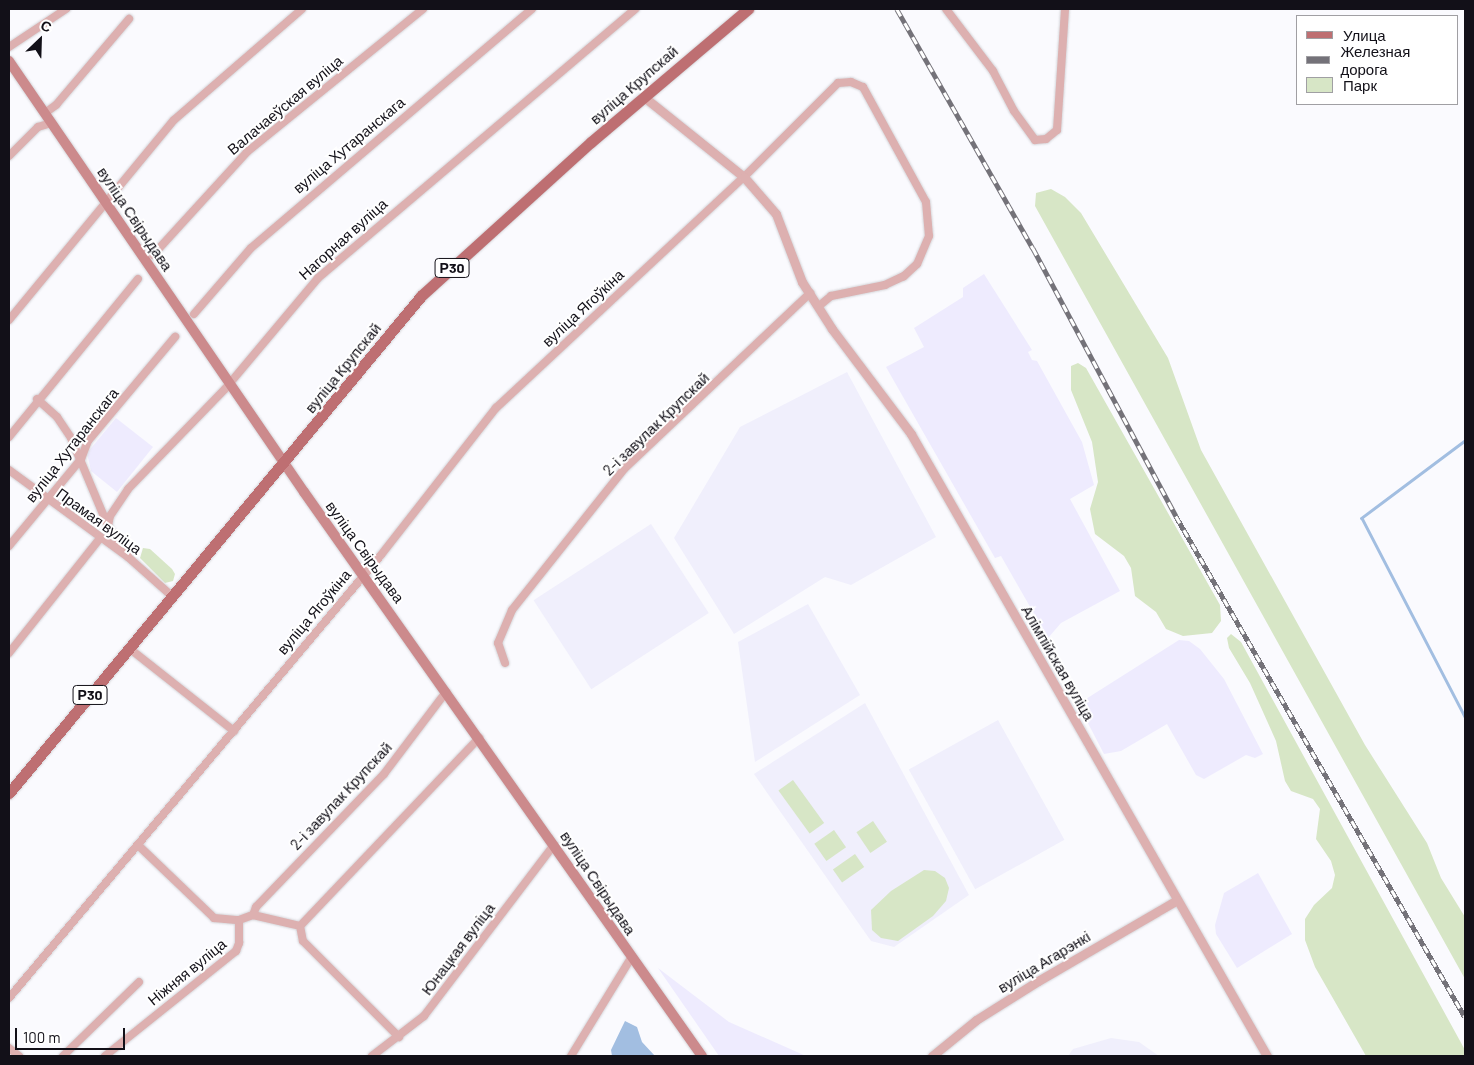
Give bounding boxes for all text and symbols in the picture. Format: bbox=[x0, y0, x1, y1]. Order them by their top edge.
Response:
north arrow bbox=[15, 15, 65, 65]
legend bbox=[1296, 15, 1459, 105]
text: С bbox=[38, 16, 54, 36]
text: Улица bbox=[1343, 26, 1386, 44]
street label: вуліца Крупскай bbox=[586, 42, 682, 128]
text: Железная дорога bbox=[1340, 42, 1410, 78]
street label: Валачаеўская вуліца bbox=[224, 52, 346, 158]
text: Парк bbox=[1343, 76, 1377, 94]
street label: вуліца Хутаранскага bbox=[290, 93, 408, 197]
street label: вуліца Свірыдава bbox=[94, 164, 176, 274]
street label: Нагорная вуліца bbox=[295, 195, 391, 283]
road number: Р30 bbox=[434, 256, 470, 280]
street label: вуліца Ягоўкіна bbox=[538, 266, 628, 350]
street label: вуліца Крупскай bbox=[301, 319, 385, 417]
street label: 2-і завулак Крупскай bbox=[599, 369, 713, 479]
street label: вуліца Хутаранскага bbox=[22, 384, 122, 506]
street label: Прамая вуліца bbox=[53, 484, 145, 558]
street label: вуліца Свірыдава bbox=[322, 498, 408, 606]
street label: вуліца Ягоўкіна bbox=[273, 566, 355, 658]
street label: Алімпійская вуліца bbox=[1018, 602, 1098, 724]
road number: Р30 bbox=[72, 684, 108, 706]
street label: 2-і завулак Крупскай bbox=[286, 738, 396, 854]
street label: вуліца Свірыдава bbox=[557, 828, 639, 938]
street label: Юнацкая вуліца bbox=[418, 899, 498, 999]
street label: вуліца Агарэнкі bbox=[995, 927, 1093, 997]
street label: Ніжняя вуліца bbox=[144, 935, 230, 1009]
scale bar bbox=[18, 1018, 128, 1050]
text: 100 m bbox=[23, 1028, 61, 1046]

